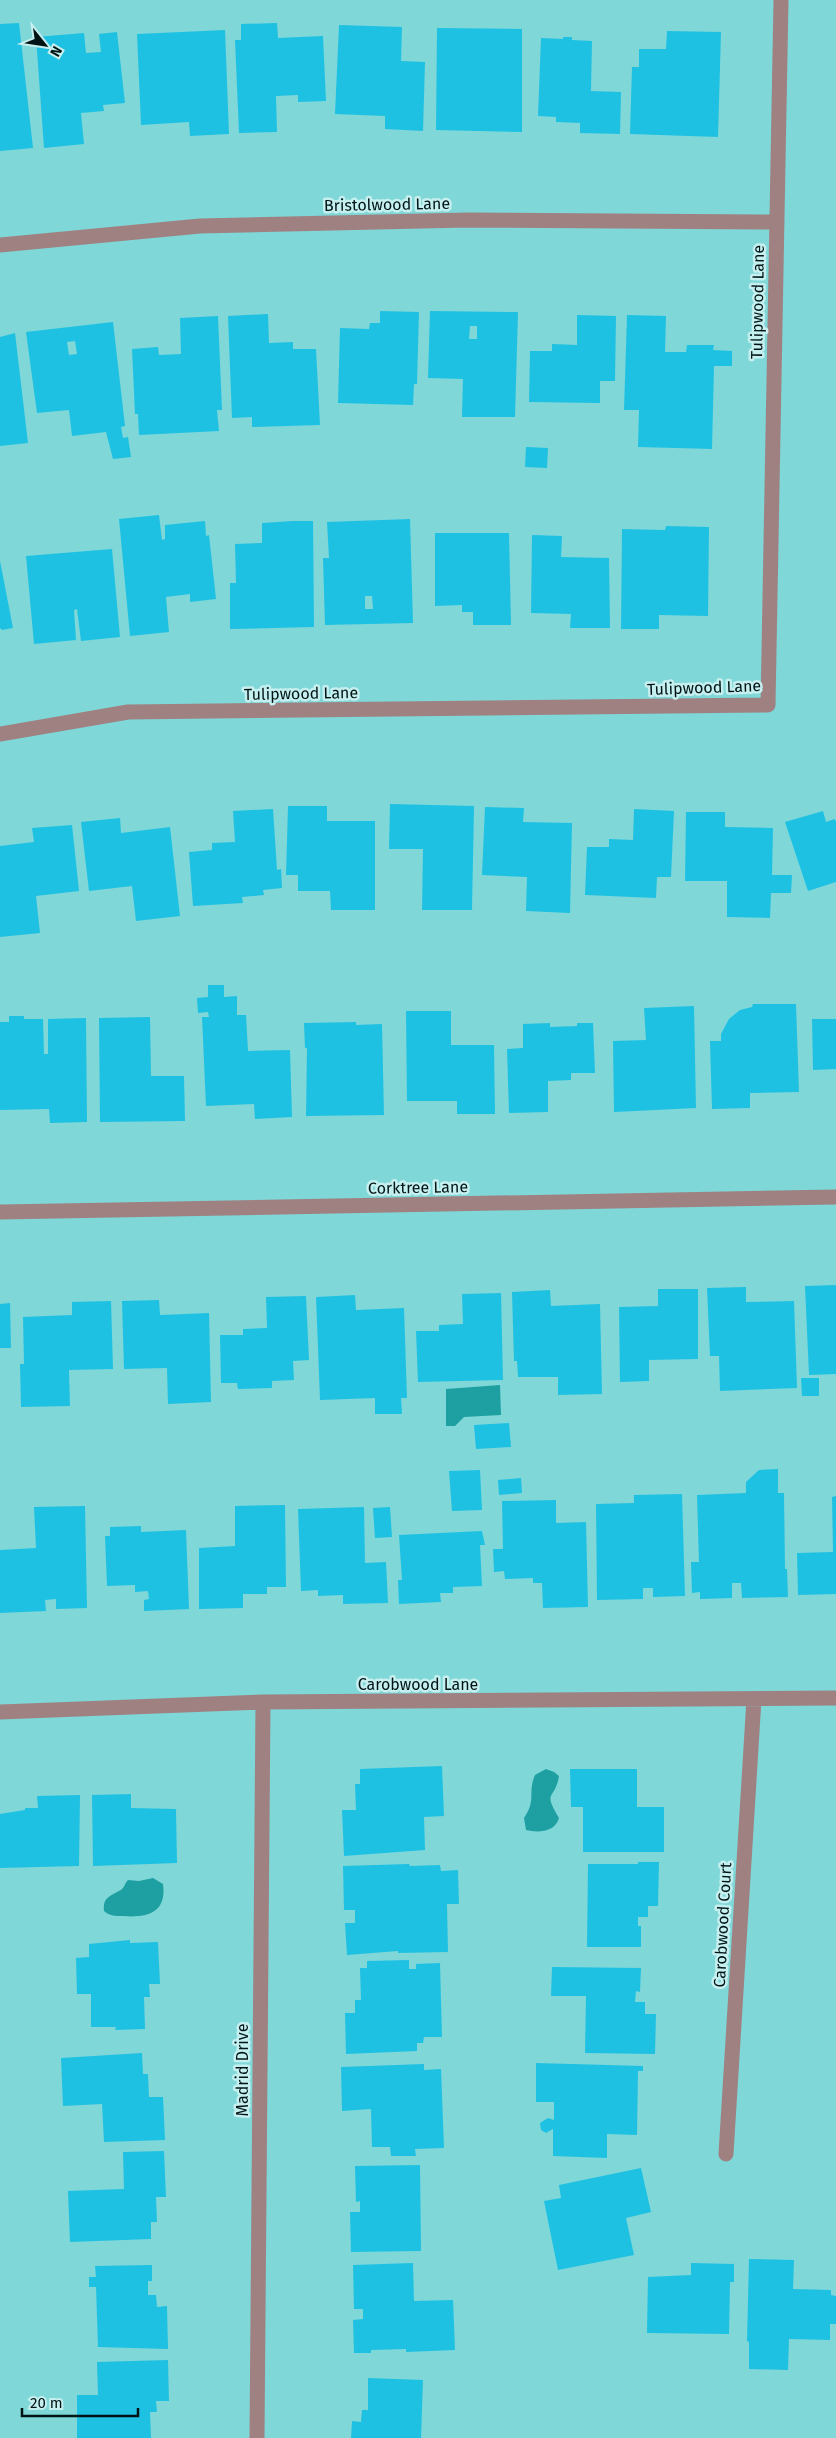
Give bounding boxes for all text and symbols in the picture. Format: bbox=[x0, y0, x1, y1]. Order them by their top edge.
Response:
north arrow bbox=[20, 20, 70, 70]
text: N bbox=[46, 43, 66, 60]
street label: Bristolwood Lane bbox=[324, 194, 450, 215]
street label: Tulipwood Lane bbox=[747, 245, 768, 359]
street label: Tulipwood Lane bbox=[647, 676, 761, 699]
street label: Tulipwood Lane bbox=[244, 683, 358, 704]
street label: Corktree Lane bbox=[368, 1177, 468, 1198]
street label: Carobwood Lane bbox=[358, 1675, 478, 1694]
street label: Carobwood Court bbox=[710, 1862, 735, 1988]
street label: Madrid Drive bbox=[233, 2024, 252, 2116]
scale bar bbox=[22, 2386, 139, 2418]
text: 20 m bbox=[30, 2394, 63, 2412]

